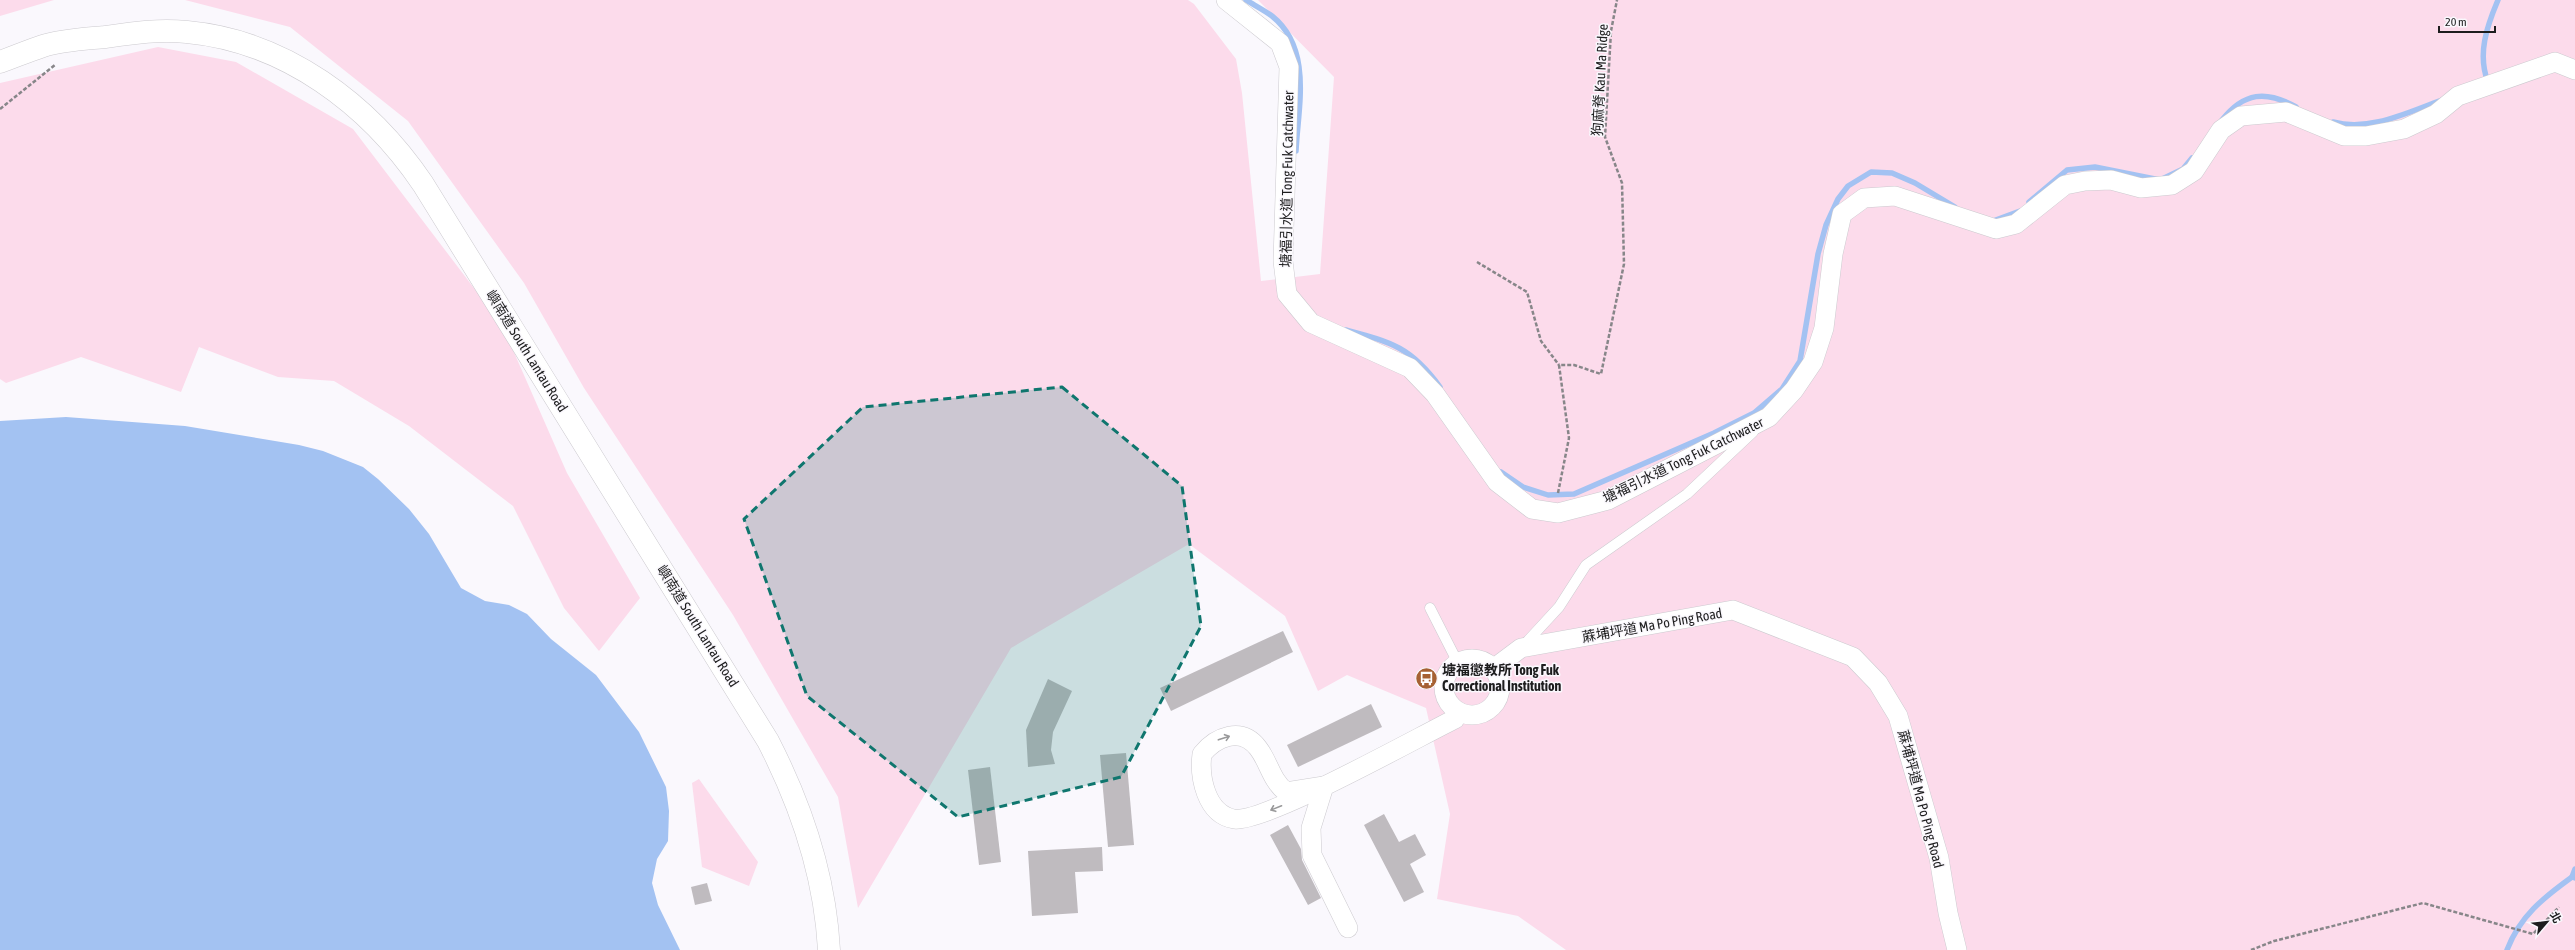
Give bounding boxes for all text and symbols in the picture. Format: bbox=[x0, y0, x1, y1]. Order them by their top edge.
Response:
scale bar bbox=[2439, 8, 2495, 34]
text: 20 m bbox=[2445, 15, 2467, 29]
street label: 狗麻脊 Kau Ma Ridge bbox=[1589, 23, 1611, 137]
street label: 塘福引水道 Tong Fuk Catchwater bbox=[1277, 90, 1297, 267]
street label: 嶼南道 South Lantau Road bbox=[483, 287, 571, 415]
street label: 塘福引水道 Tong Fuk Catchwater bbox=[1600, 414, 1767, 506]
street label: 嶼南道 South Lantau Road bbox=[654, 562, 742, 690]
street label: 蔴埔坪道 Ma Po Ping Road bbox=[1581, 605, 1723, 645]
place label: 塘福懲教所 Tong Fuk Correctional Institution bbox=[1442, 662, 1562, 694]
bus stop icon: 塘福懲教所 Tong Fuk Correctional Institution bbox=[1413, 665, 1439, 691]
street label: 蔴埔坪道 Ma Po Ping Road bbox=[1895, 728, 1947, 870]
one-way arrow bbox=[1217, 734, 1230, 741]
one-way arrow bbox=[1270, 804, 1282, 812]
north arrow bbox=[2527, 902, 2567, 942]
text: 北 bbox=[2548, 910, 2564, 925]

